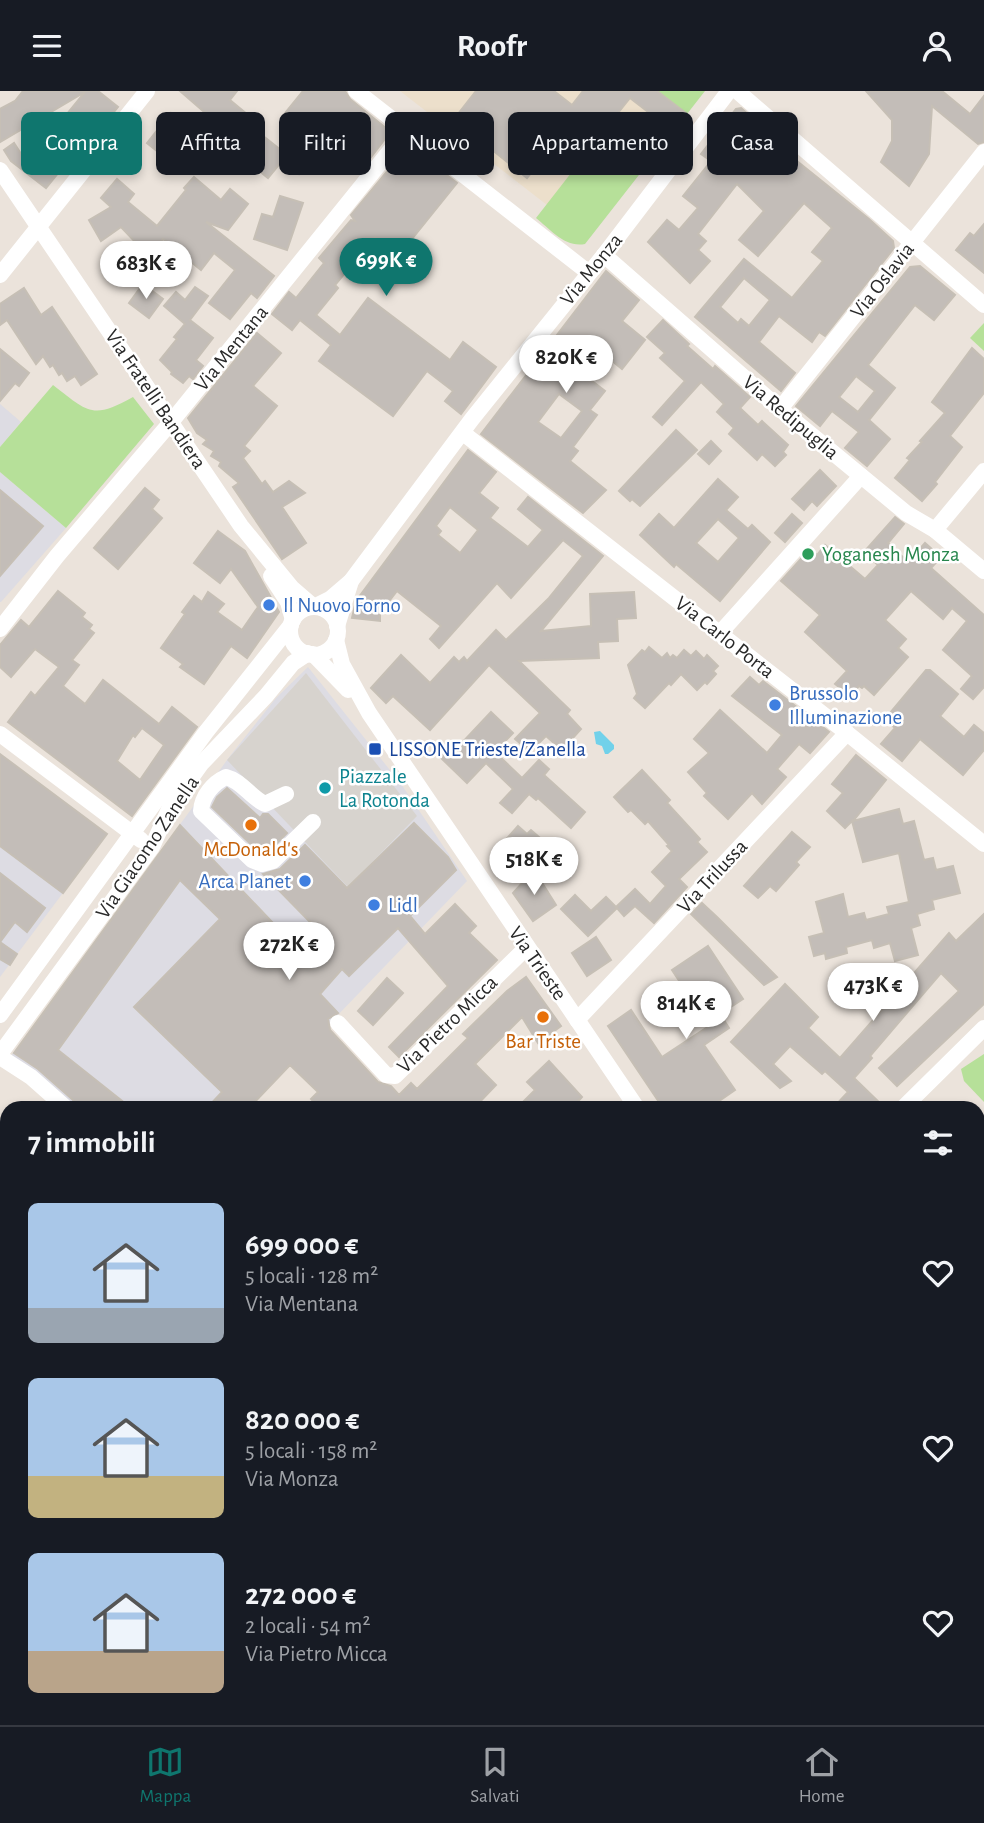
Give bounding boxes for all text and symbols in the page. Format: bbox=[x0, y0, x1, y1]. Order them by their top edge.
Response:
icon: menu bbox=[28, 27, 66, 65]
icon: person bbox=[918, 27, 956, 65]
text: Roofr bbox=[457, 30, 527, 62]
chip: Compra bbox=[21, 112, 142, 175]
chip: Affitta bbox=[156, 112, 265, 175]
chip: Filtri bbox=[279, 112, 371, 175]
chip: Nuovo bbox=[385, 112, 494, 175]
chip: Appartamento bbox=[508, 112, 693, 175]
chip: Casa bbox=[707, 112, 798, 175]
street label: Via Monza bbox=[556, 229, 627, 309]
street label: Via Oslavia bbox=[847, 238, 918, 322]
pin: 699K € bbox=[329, 239, 443, 298]
pin: 683K € bbox=[89, 241, 203, 301]
text: 699K € bbox=[356, 249, 416, 272]
text: 683K € bbox=[116, 252, 176, 275]
street label: Via Mentana bbox=[191, 301, 272, 395]
street label: Via Fratelli Bandiera bbox=[101, 326, 210, 473]
pin: 820K € bbox=[509, 335, 623, 395]
text: 820K € bbox=[535, 346, 597, 369]
street label: Via Redipuglia bbox=[739, 371, 843, 464]
place label: Yoganesh Monza bbox=[822, 544, 960, 565]
marker: Yoganesh Monza bbox=[800, 546, 816, 562]
street label: Via Carlo Porta bbox=[671, 592, 779, 683]
place label: Il Nuovo Forno bbox=[283, 595, 401, 616]
marker: Il Nuovo Forno bbox=[261, 597, 277, 613]
place label: Brussolo Illuminazione bbox=[789, 683, 902, 728]
marker: Brussolo Illuminazione bbox=[767, 697, 783, 713]
place label: LISSONE Trieste/Zanella bbox=[389, 739, 586, 760]
marker: LISSONE Trieste/Zanella bbox=[367, 741, 383, 757]
place label: Piazzale La Rotonda bbox=[339, 766, 430, 811]
street label: Via Giacomo Zanella bbox=[92, 772, 203, 923]
marker: Piazzale La Rotonda bbox=[317, 780, 333, 796]
marker: McDonald's bbox=[243, 817, 259, 833]
street label: Via Trilussa bbox=[673, 835, 752, 917]
pin: 518K € bbox=[477, 837, 591, 897]
place label: McDonald's bbox=[203, 839, 299, 860]
text: 518K € bbox=[505, 848, 563, 871]
place label: Arca Planet bbox=[198, 871, 291, 892]
marker: Arca Planet bbox=[297, 873, 313, 889]
place label: Lidl bbox=[388, 895, 418, 916]
marker: Lidl bbox=[366, 897, 382, 913]
pin: 272K € bbox=[232, 923, 346, 982]
street label: Via Trieste bbox=[505, 923, 570, 1004]
text: 272K € bbox=[259, 933, 319, 956]
pin: 473K € bbox=[816, 963, 930, 1023]
street label: Via Pietro Micca bbox=[393, 971, 502, 1077]
text: 473K € bbox=[843, 974, 903, 997]
pin: 814K € bbox=[629, 981, 743, 1041]
text: 814K € bbox=[657, 992, 715, 1015]
marker: Bar Triste bbox=[535, 1009, 551, 1025]
place label: Bar Triste bbox=[505, 1031, 581, 1052]
icon: filters bbox=[919, 1124, 957, 1162]
text: 7 immobili bbox=[28, 1128, 156, 1158]
text: 699 000 € bbox=[245, 1230, 358, 1260]
icon: home bbox=[84, 1231, 168, 1315]
icon: heart bbox=[919, 1254, 957, 1292]
text: 5 locali · 128 m² bbox=[245, 1265, 378, 1288]
text: Via Mentana bbox=[245, 1293, 358, 1316]
text: 820 000 € bbox=[245, 1405, 360, 1435]
icon: home bbox=[84, 1406, 168, 1490]
icon: heart bbox=[919, 1429, 957, 1467]
text: 5 locali · 158 m² bbox=[245, 1440, 377, 1463]
text: Via Monza bbox=[245, 1468, 339, 1491]
text: 272 000 € bbox=[245, 1580, 356, 1610]
icon: home bbox=[84, 1581, 168, 1665]
icon: heart bbox=[919, 1604, 957, 1642]
text: 2 locali · 54 m² bbox=[245, 1615, 371, 1638]
text: Via Pietro Micca bbox=[245, 1643, 388, 1666]
tab: Mappa bbox=[140, 1743, 191, 1808]
tab: Salvati bbox=[470, 1743, 520, 1808]
tab: Home bbox=[799, 1743, 844, 1808]

